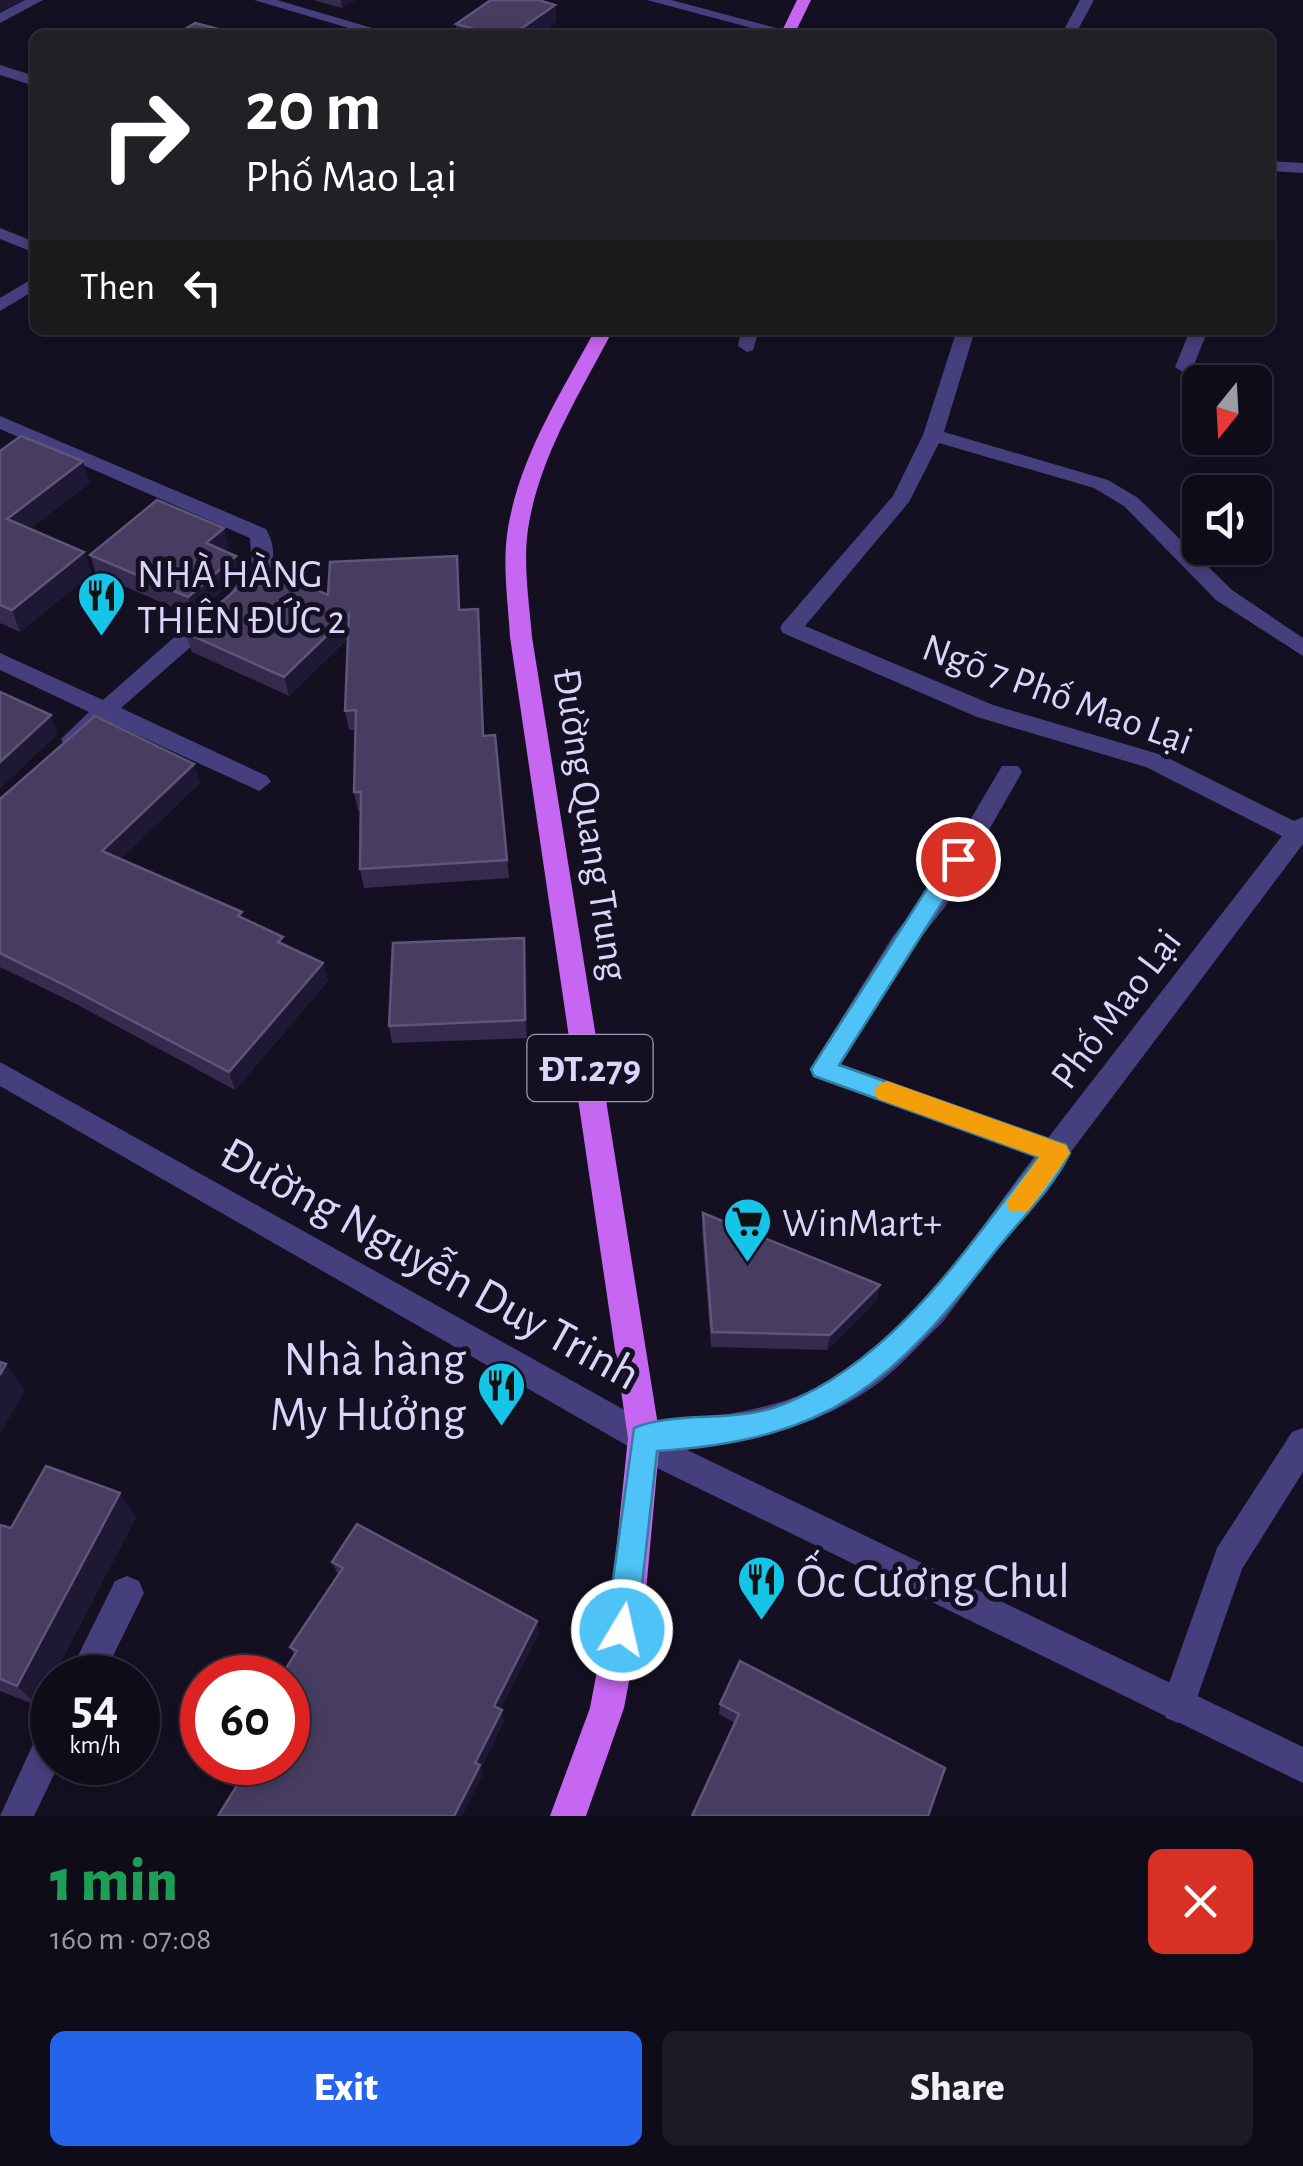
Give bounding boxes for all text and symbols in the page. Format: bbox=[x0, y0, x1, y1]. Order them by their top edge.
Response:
icon: right bbox=[80, 70, 210, 200]
text: 20 m bbox=[245, 73, 382, 143]
text: Phố Mao Lại bbox=[245, 155, 457, 200]
icon: left bbox=[175, 260, 230, 315]
text: Then bbox=[80, 269, 155, 307]
north arrow bbox=[1182, 365, 1272, 455]
map controls bbox=[1182, 365, 1272, 565]
button: sound bbox=[1182, 475, 1272, 565]
place label: NHÀ HÀNG THIÊN ĐỨC 2 bbox=[137, 551, 346, 641]
restaurant icon: NHÀ HÀNG THIÊN ĐỨC 2 bbox=[76, 570, 128, 638]
street label: Ngõ 7 Phố Mao Lại bbox=[917, 628, 1198, 762]
street label: Đường Quang Trung bbox=[546, 665, 635, 984]
pin bbox=[916, 817, 1001, 902]
icon: arrive bbox=[931, 832, 986, 887]
street label: Phố Mao Lại bbox=[1044, 922, 1189, 1097]
road number: ĐT.279 bbox=[528, 1035, 652, 1101]
street label: Đường Nguyễn Duy Trinh bbox=[212, 1127, 649, 1400]
supermarket icon: WinMart+ bbox=[721, 1196, 773, 1264]
place label: WinMart+ bbox=[782, 1204, 942, 1244]
place label: Nhà hàng My Hưởng bbox=[270, 1337, 467, 1440]
restaurant icon: Nhà hàng My Hưởng bbox=[475, 1360, 527, 1428]
place label: Ốc Cương Chul bbox=[796, 1549, 1070, 1607]
restaurant icon: Ốc Cương Chul bbox=[735, 1554, 787, 1622]
position arrow bbox=[570, 1578, 674, 1682]
speed limit sign: 60 bbox=[180, 1655, 310, 1785]
text: 54 bbox=[72, 1683, 118, 1733]
text: km/h bbox=[69, 1733, 121, 1758]
button: close bbox=[1148, 1849, 1253, 1954]
text: 1 min bbox=[50, 1852, 178, 1912]
text: 160 m · 07:08 bbox=[50, 1923, 211, 1955]
button: Exit bbox=[50, 2031, 642, 2146]
button: Share bbox=[662, 2031, 1253, 2146]

